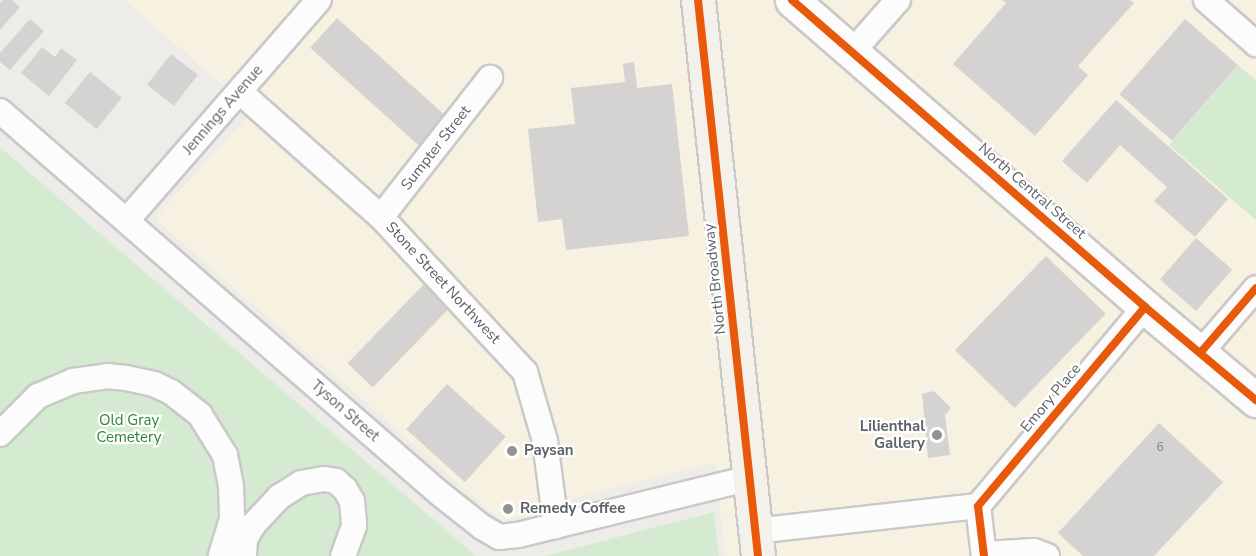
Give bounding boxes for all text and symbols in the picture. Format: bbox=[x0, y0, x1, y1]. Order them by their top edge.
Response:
street label: Jennings Avenue bbox=[179, 62, 267, 158]
street label: Sumpter Street bbox=[397, 102, 475, 194]
street label: North Central Street bbox=[975, 139, 1089, 243]
street label: Stone Street Northwest bbox=[382, 218, 504, 348]
street label: North Broadway bbox=[700, 223, 730, 335]
street label: Emory Place bbox=[1017, 360, 1085, 436]
street label: Tyson Street bbox=[307, 376, 383, 446]
park label: Old Gray Cemetery bbox=[96, 411, 162, 446]
place label: Lilienthal Gallery bbox=[860, 417, 925, 452]
marker: Lilienthal Gallery bbox=[930, 428, 944, 442]
house number: 6 bbox=[1156, 441, 1164, 455]
place label: Paysan bbox=[524, 442, 574, 460]
marker: Paysan bbox=[505, 444, 519, 458]
place label: Remedy Coffee bbox=[520, 500, 625, 518]
marker: Remedy Coffee bbox=[501, 502, 515, 516]

